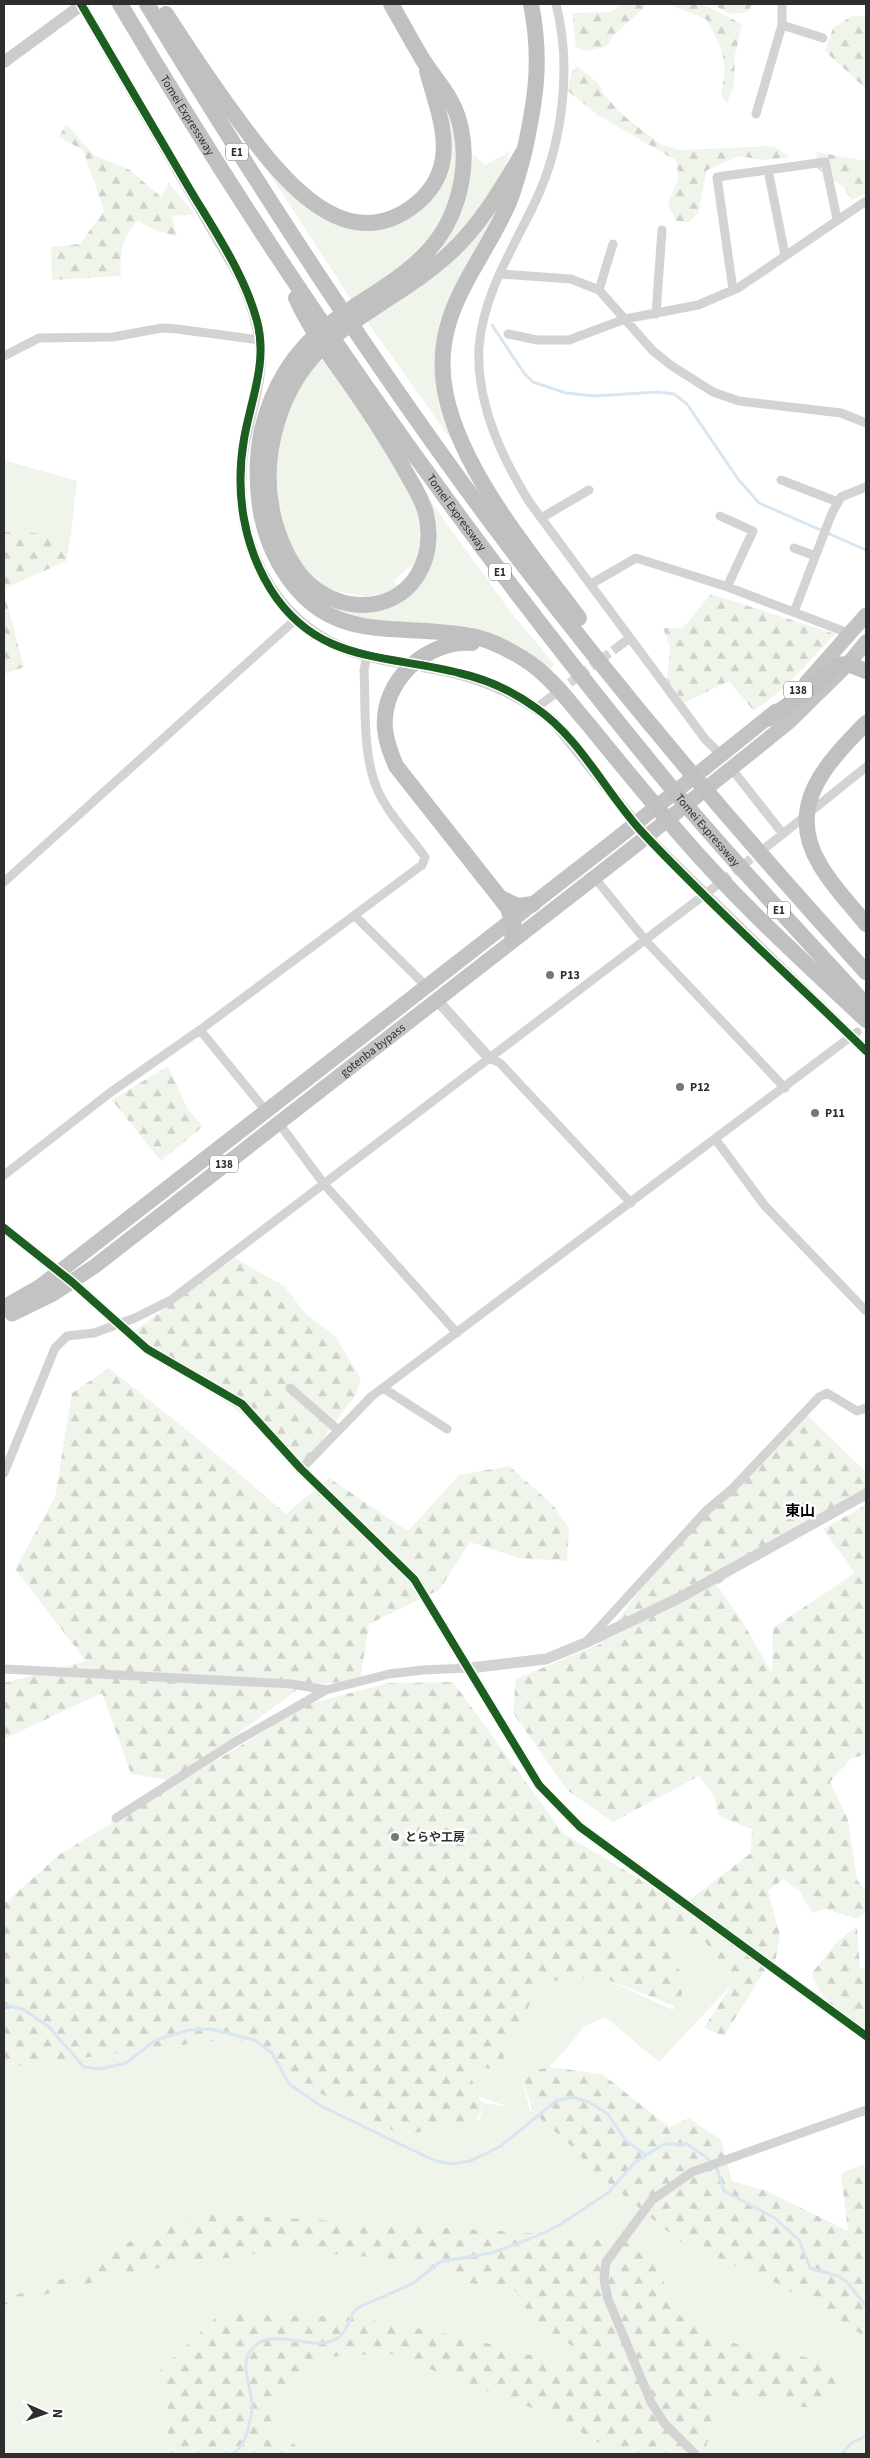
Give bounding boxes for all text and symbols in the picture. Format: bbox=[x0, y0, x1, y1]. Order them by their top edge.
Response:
street label: Tomei Expressway bbox=[156, 72, 219, 159]
road number: E1 bbox=[226, 144, 248, 160]
street label: Tomei Expressway bbox=[423, 471, 491, 555]
road number: E1 bbox=[489, 564, 511, 580]
road number: 138 bbox=[784, 682, 812, 698]
street label: Tomei Expressway bbox=[671, 790, 744, 871]
road number: E1 bbox=[768, 902, 790, 918]
place label: P13 bbox=[560, 967, 580, 984]
marker: P13 bbox=[544, 969, 556, 981]
street label: gotenba bypass bbox=[337, 1019, 409, 1081]
place label: P12 bbox=[690, 1079, 710, 1096]
marker: P12 bbox=[674, 1081, 686, 1093]
place label: P11 bbox=[825, 1105, 845, 1122]
marker: P11 bbox=[809, 1107, 821, 1119]
road number: 138 bbox=[210, 1156, 238, 1172]
district label: 東山 bbox=[785, 1501, 815, 1522]
place label: とらや工房 bbox=[405, 1829, 465, 1846]
marker: とらや工房 bbox=[389, 1831, 401, 1843]
north arrow bbox=[20, 2388, 70, 2438]
text: N bbox=[47, 2408, 67, 2418]

